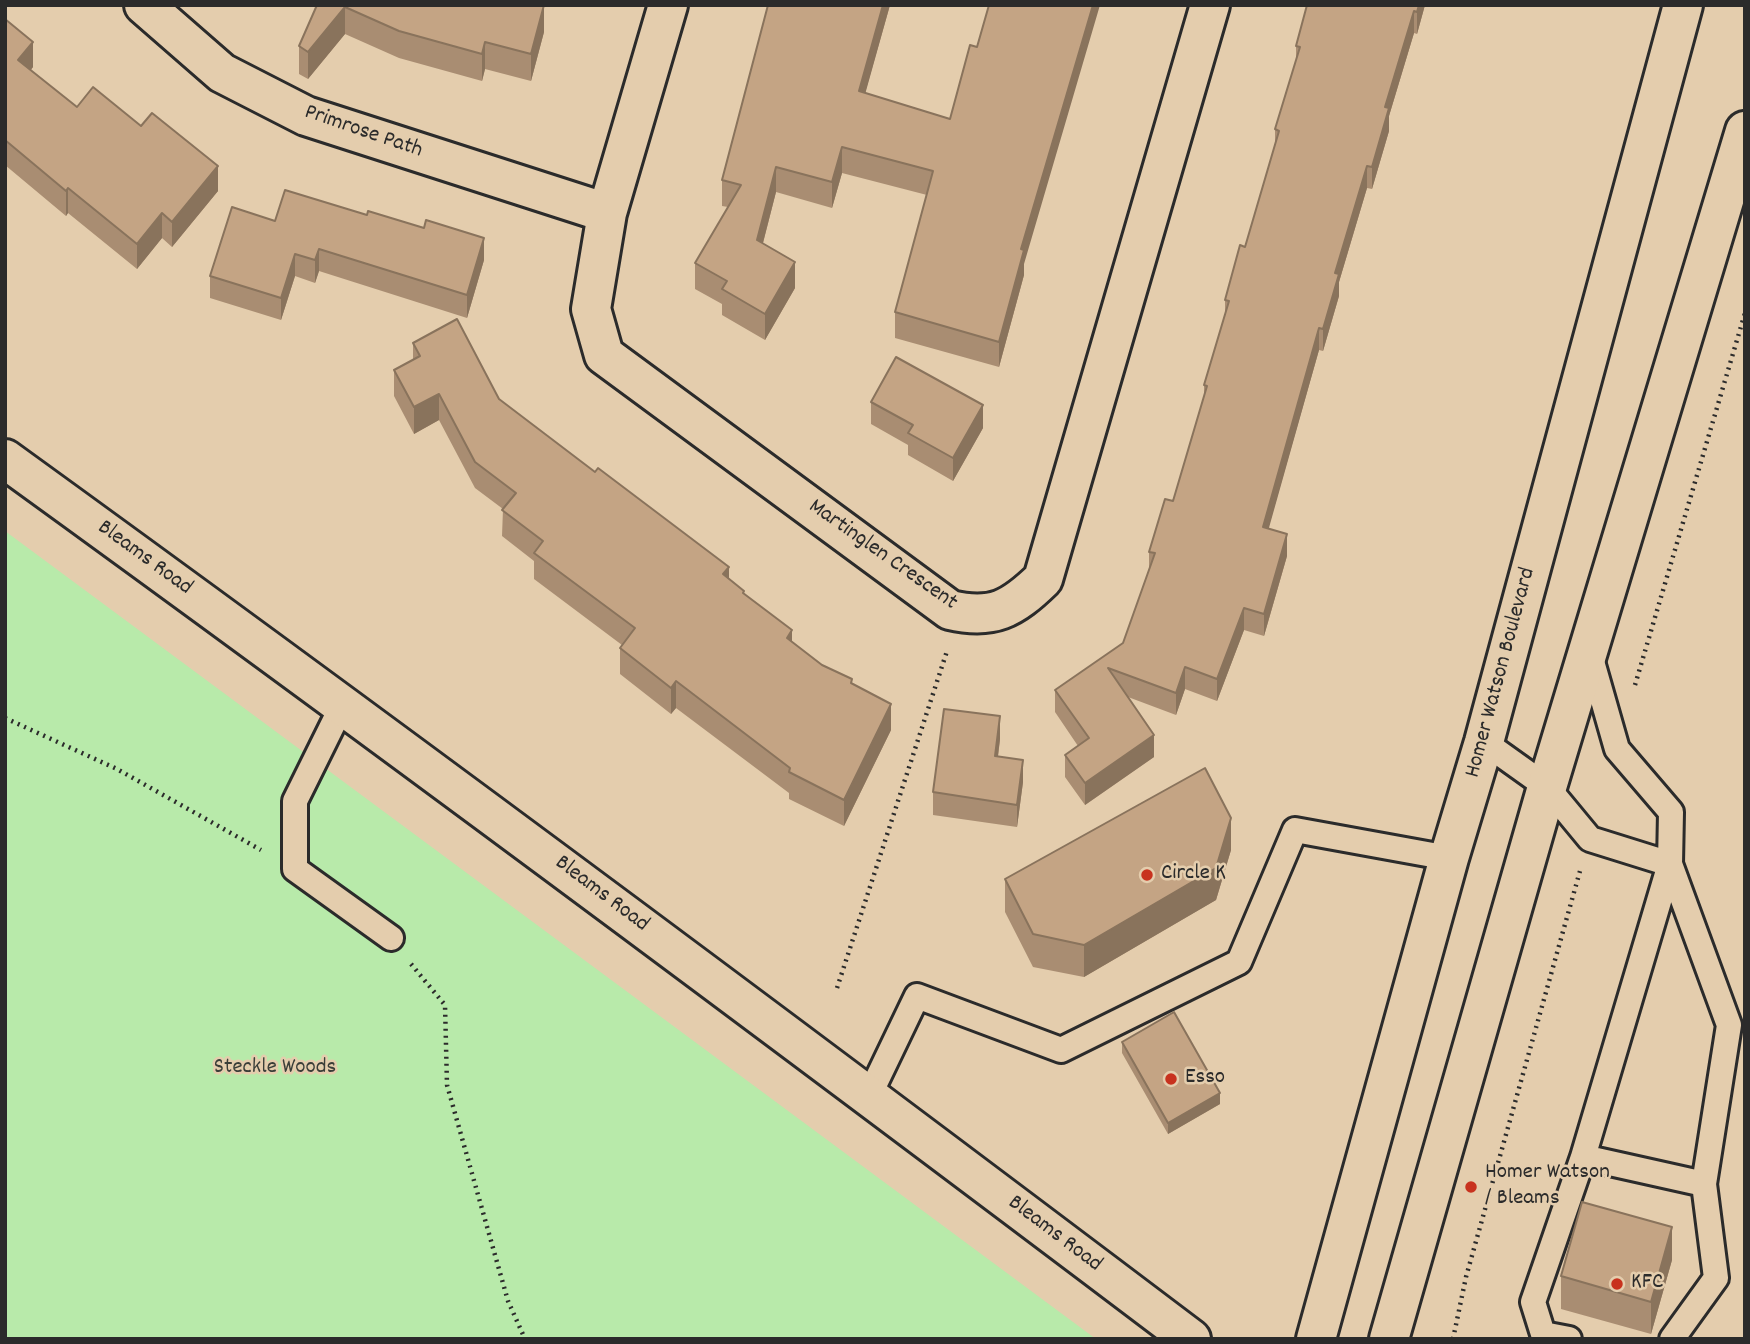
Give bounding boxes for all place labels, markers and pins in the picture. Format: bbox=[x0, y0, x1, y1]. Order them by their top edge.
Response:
place label: Circle K bbox=[1161, 861, 1226, 889]
marker: Circle K bbox=[1139, 867, 1155, 883]
place label: Esso bbox=[1185, 1065, 1225, 1093]
marker: Esso bbox=[1163, 1071, 1179, 1087]
place label: Homer Watson / Bleams bbox=[1485, 1160, 1610, 1214]
marker: Homer Watson / Bleams bbox=[1463, 1179, 1479, 1195]
place label: KFC bbox=[1631, 1270, 1663, 1298]
marker: KFC bbox=[1609, 1276, 1625, 1292]

